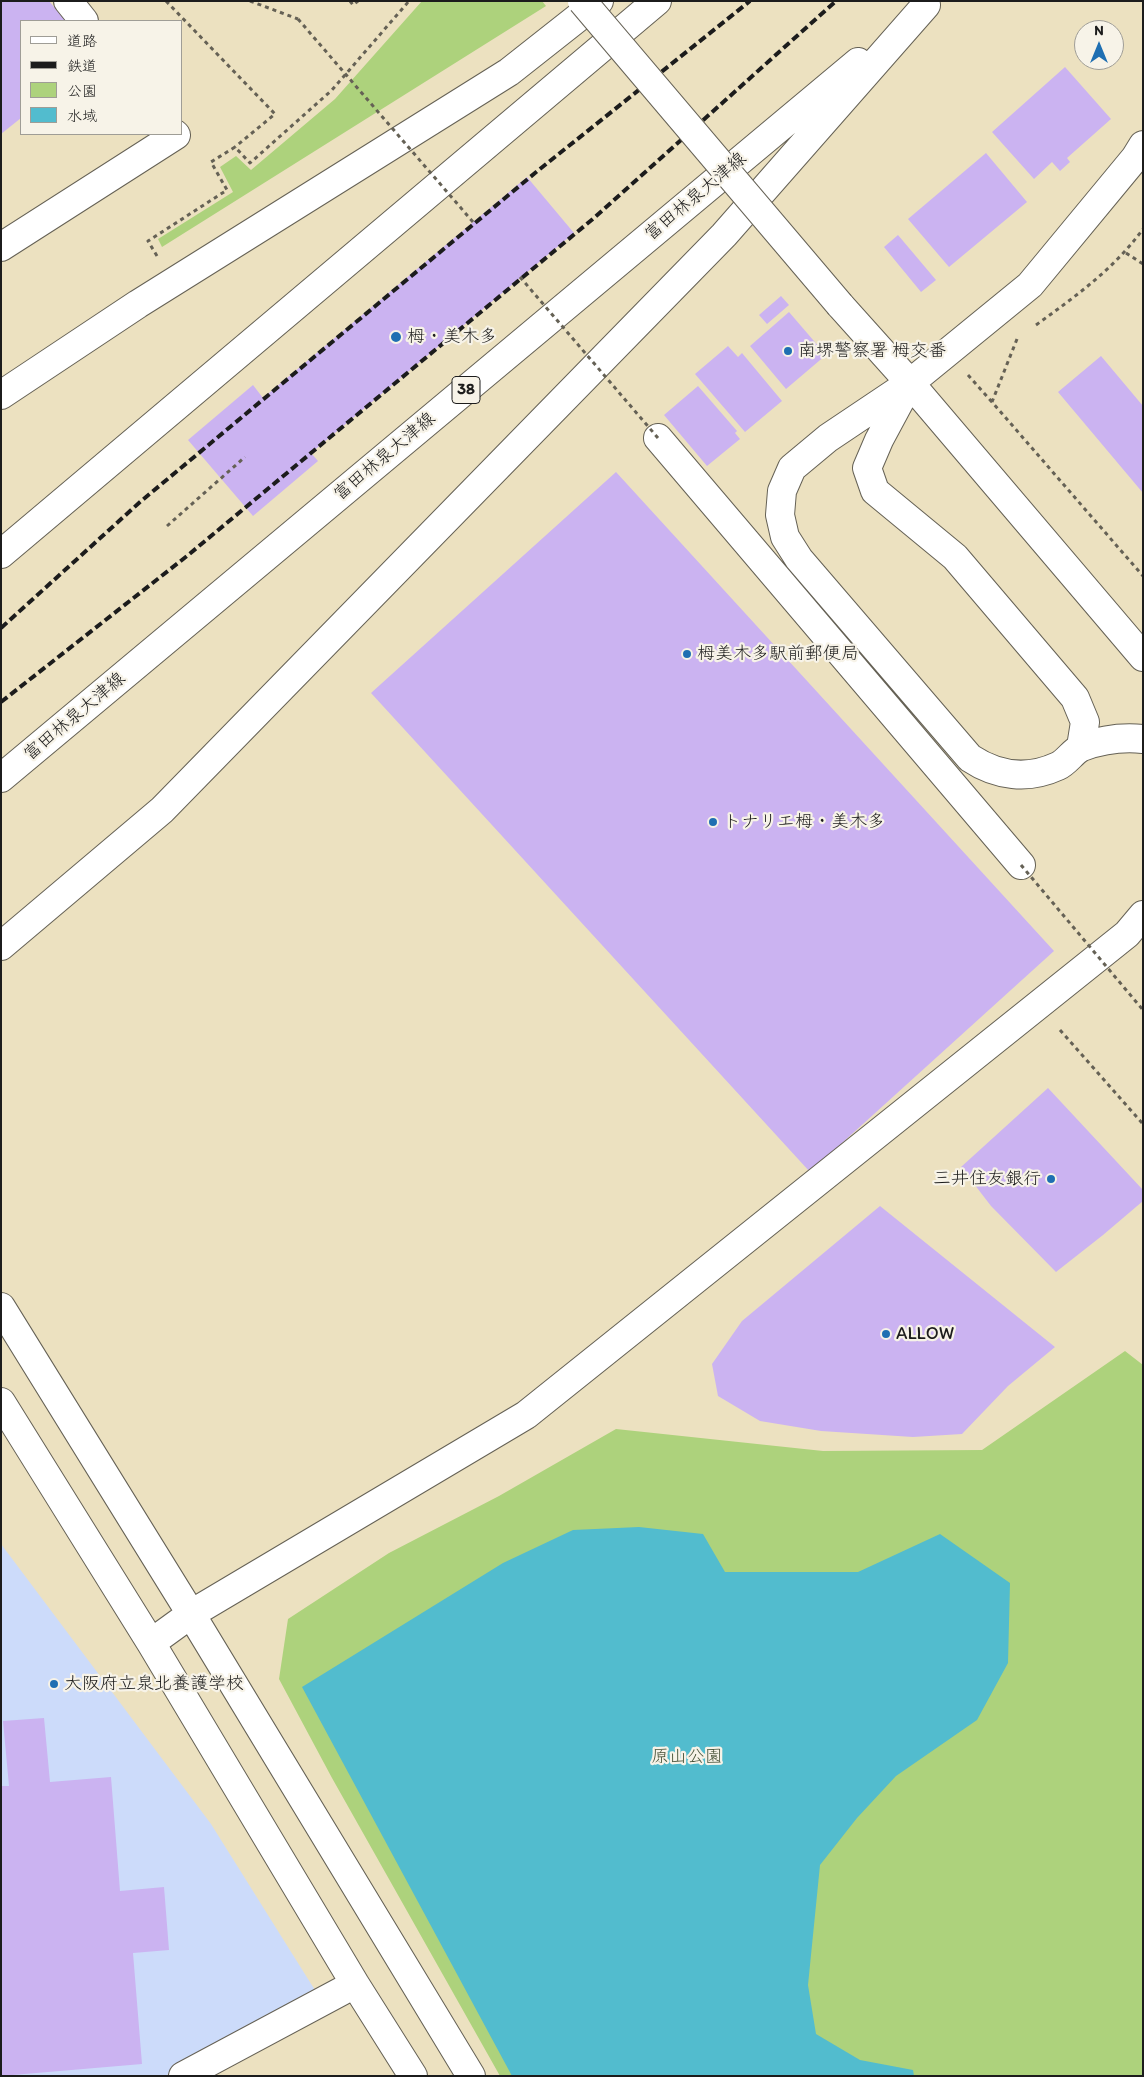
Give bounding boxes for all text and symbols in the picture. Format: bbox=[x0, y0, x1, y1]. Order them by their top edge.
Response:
legend bbox=[20, 20, 182, 135]
north arrow bbox=[1074, 20, 1124, 70]
text: N bbox=[1094, 22, 1104, 39]
text: 道路 bbox=[67, 32, 97, 50]
text: 鉄道 bbox=[67, 57, 97, 75]
text: 公園 bbox=[67, 82, 97, 100]
text: 水域 bbox=[67, 107, 97, 125]
street label: 富田林泉大津線 bbox=[641, 148, 751, 246]
place label: 栂・美木多 bbox=[407, 326, 497, 348]
marker: 栂・美木多 bbox=[389, 330, 403, 344]
place label: 南堺警察署 栂交番 bbox=[798, 340, 946, 362]
marker: 南堺警察署 栂交番 bbox=[782, 345, 794, 357]
road number: 38 bbox=[452, 376, 480, 404]
street label: 富田林泉大津線 bbox=[330, 408, 440, 506]
place label: 栂美木多駅前郵便局 bbox=[697, 643, 859, 665]
marker: 栂美木多駅前郵便局 bbox=[681, 648, 693, 660]
street label: 富田林泉大津線 bbox=[20, 668, 130, 766]
place label: トナリエ栂・美木多 bbox=[723, 811, 885, 833]
marker: トナリエ栂・美木多 bbox=[707, 816, 719, 828]
place label: 三井住友銀行 bbox=[933, 1168, 1041, 1190]
marker: 三井住友銀行 bbox=[1045, 1173, 1057, 1185]
place label: ALLOW bbox=[896, 1323, 954, 1345]
marker: ALLOW bbox=[880, 1328, 892, 1340]
place label: 大阪府立泉北養護学校 bbox=[64, 1673, 244, 1695]
marker: 大阪府立泉北養護学校 bbox=[48, 1678, 60, 1690]
park label: 原山公園 bbox=[651, 1746, 723, 1768]

